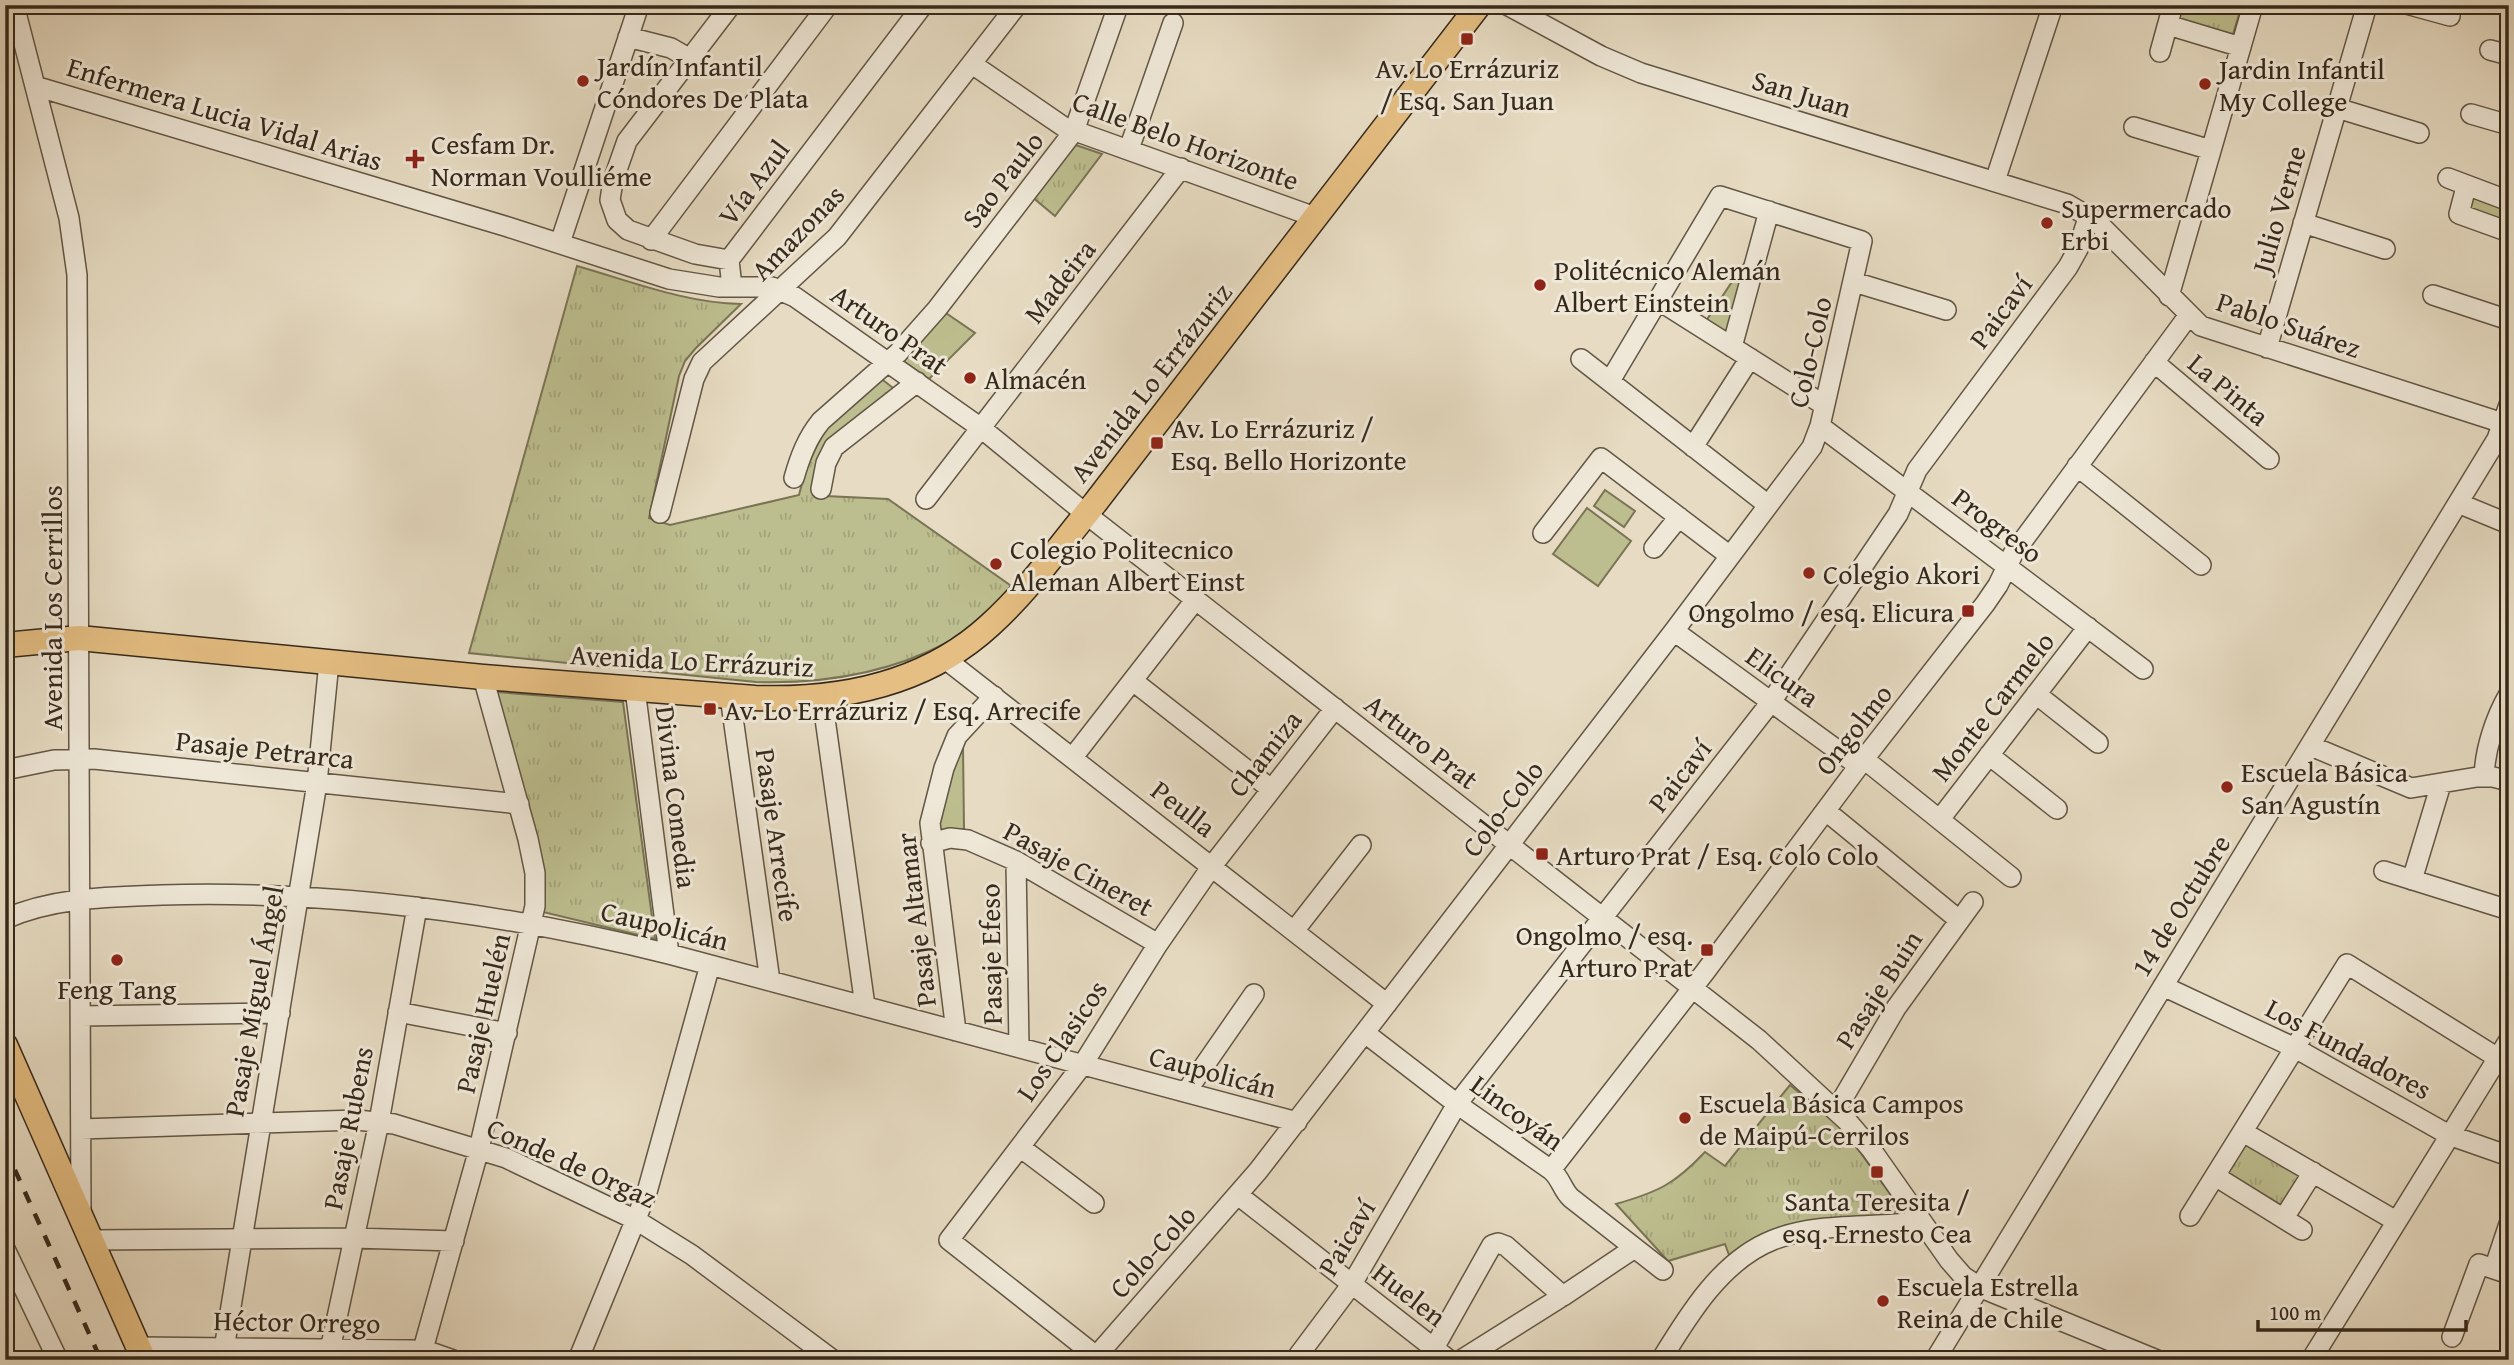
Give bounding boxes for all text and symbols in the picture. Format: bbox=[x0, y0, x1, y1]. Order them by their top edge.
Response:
marker: Av. Lo Errázuriz / Esq. San Juan bbox=[1459, 31, 1475, 47]
street label: Enfermera Lucia Vidal Arias bbox=[62, 45, 388, 181]
place label: Jardín Infantil Cóndores De Plata bbox=[594, 45, 809, 118]
place label: Av. Lo Errázuriz / Esq. San Juan bbox=[1375, 47, 1559, 120]
place label: Jardin Infantil My College bbox=[2216, 48, 2385, 121]
street label: San Juan bbox=[1747, 59, 1857, 128]
marker: Jardín Infantil Cóndores De Plata bbox=[575, 73, 591, 89]
marker: Jardin Infantil My College bbox=[2197, 76, 2213, 92]
street label: Calle Belo Horizonte bbox=[1067, 80, 1305, 200]
street label: Sao Paulo bbox=[951, 122, 1053, 236]
place label: Cesfam Dr. Norman Voulliéme bbox=[431, 123, 652, 196]
street label: Vía Azul bbox=[707, 130, 799, 233]
street label: Julio Verne bbox=[2239, 141, 2316, 280]
marker: Cesfam Dr. Norman Voulliéme bbox=[405, 149, 425, 169]
street label: Amazonas bbox=[741, 175, 853, 289]
place label: Supermercado Erbi bbox=[2061, 187, 2232, 260]
marker: Supermercado Erbi bbox=[2039, 215, 2055, 231]
street label: Madeira bbox=[1013, 230, 1105, 332]
place label: Politécnico Alemán Albert Einstein bbox=[1554, 249, 1781, 322]
street label: Paicaví bbox=[1959, 265, 2042, 357]
street label: Avenida Lo Errázuriz bbox=[1059, 273, 1241, 491]
street label: Arturo Prat bbox=[823, 274, 957, 384]
marker: Politécnico Alemán Albert Einstein bbox=[1532, 277, 1548, 293]
street label: Pablo Suárez bbox=[2212, 280, 2366, 368]
street label: Colo-Colo bbox=[1776, 292, 1842, 412]
street label: La Pinta bbox=[2180, 343, 2279, 436]
place label: Almacén bbox=[984, 358, 1087, 399]
marker: Almacén bbox=[962, 370, 978, 386]
place label: Av. Lo Errázuriz / Esq. Bello Horizonte bbox=[1171, 407, 1407, 480]
marker: Av. Lo Errázuriz / Esq. Bello Horizonte bbox=[1149, 435, 1165, 451]
street label: Progreso bbox=[1944, 477, 2052, 573]
street label: Avenida Los Cerrillos bbox=[31, 485, 72, 731]
place label: Colegio Politecnico Aleman Albert Einst bbox=[1010, 528, 1245, 601]
place label: Colegio Akori bbox=[1823, 553, 1980, 594]
marker: Colegio Politecnico Aleman Albert Einst bbox=[988, 556, 1004, 572]
marker: Colegio Akori bbox=[1801, 565, 1817, 581]
place label: Ongolmo / esq. Elicura bbox=[1689, 591, 1955, 632]
marker: Ongolmo / esq. Elicura bbox=[1960, 603, 1976, 619]
street label: Monte Carmelo bbox=[1920, 622, 2064, 790]
street label: Avenida Lo Errázuriz bbox=[569, 633, 815, 687]
street label: Elicura bbox=[1738, 635, 1829, 717]
street label: Ongolmo bbox=[1804, 675, 1902, 783]
street label: Arturo Prat bbox=[1356, 683, 1488, 799]
place label: Av. Lo Errázuriz / Esq. Arrecife bbox=[724, 689, 1081, 730]
street label: Chamiza bbox=[1217, 700, 1312, 805]
marker: Av. Lo Errázuriz / Esq. Arrecife bbox=[702, 701, 718, 717]
street label: Divina Comedia bbox=[645, 704, 709, 891]
street label: Pasaje Petrarca bbox=[174, 719, 357, 779]
street label: Paicaví bbox=[1637, 729, 1721, 820]
street label: Pasaje Arrecife bbox=[746, 746, 810, 924]
street label: Colo-Colo bbox=[1451, 751, 1553, 865]
place label: Escuela Básica San Agustín bbox=[2241, 751, 2409, 824]
street label: Peulla bbox=[1143, 770, 1226, 847]
marker: Escuela Básica San Agustín bbox=[2219, 779, 2235, 795]
street label: Pasaje Cineret bbox=[997, 810, 1161, 926]
street label: 14 de Octubre bbox=[2120, 826, 2240, 984]
street label: Pasaje Altamar bbox=[884, 830, 946, 1009]
place label: Arturo Prat / Esq. Colo Colo bbox=[1556, 834, 1879, 875]
marker: Arturo Prat / Esq. Colo Colo bbox=[1534, 846, 1550, 862]
street label: Pasaje Miguel Ángel bbox=[212, 882, 294, 1120]
street label: Pasaje Efeso bbox=[968, 883, 1012, 1025]
street label: Caupolicán bbox=[597, 889, 733, 961]
place label: Ongolmo / esq. Arturo Prat bbox=[1516, 914, 1693, 987]
street label: Pasaje Buin bbox=[1824, 921, 1932, 1056]
street label: Pasaje Huelén bbox=[444, 929, 520, 1097]
marker: Ongolmo / esq. Arturo Prat bbox=[1699, 942, 1715, 958]
marker: Feng Tang bbox=[109, 952, 125, 968]
place label: Feng Tang bbox=[57, 968, 177, 1009]
street label: Los Clasicos bbox=[1005, 971, 1117, 1109]
street label: Los Fundadores bbox=[2259, 987, 2439, 1109]
street label: Caupolicán bbox=[1145, 1034, 1281, 1108]
street label: Pasaje Rubens bbox=[311, 1043, 383, 1213]
street label: Lincoyán bbox=[1463, 1064, 1573, 1160]
place label: Escuela Básica Campos de Maipú-Cerrilos bbox=[1699, 1082, 1964, 1155]
street label: Conde de Orgaz bbox=[481, 1106, 663, 1218]
marker: Escuela Básica Campos de Maipú-Cerrilos bbox=[1677, 1110, 1693, 1126]
marker: Santa Teresita / esq. Ernesto Cea bbox=[1869, 1164, 1885, 1180]
place label: Santa Teresita / esq. Ernesto Cea bbox=[1782, 1180, 1973, 1253]
street label: Paicaví bbox=[1307, 1190, 1386, 1283]
street label: Colo-Colo bbox=[1099, 1195, 1205, 1307]
street label: Huelen bbox=[1364, 1252, 1456, 1336]
place label: Escuela Estrella Reina de Chile bbox=[1897, 1265, 2079, 1338]
scale bar bbox=[2258, 1288, 2467, 1332]
marker: Escuela Estrella Reina de Chile bbox=[1875, 1293, 1891, 1309]
text: 100 m bbox=[2269, 1297, 2321, 1328]
street label: Héctor Orrego bbox=[213, 1299, 381, 1343]

